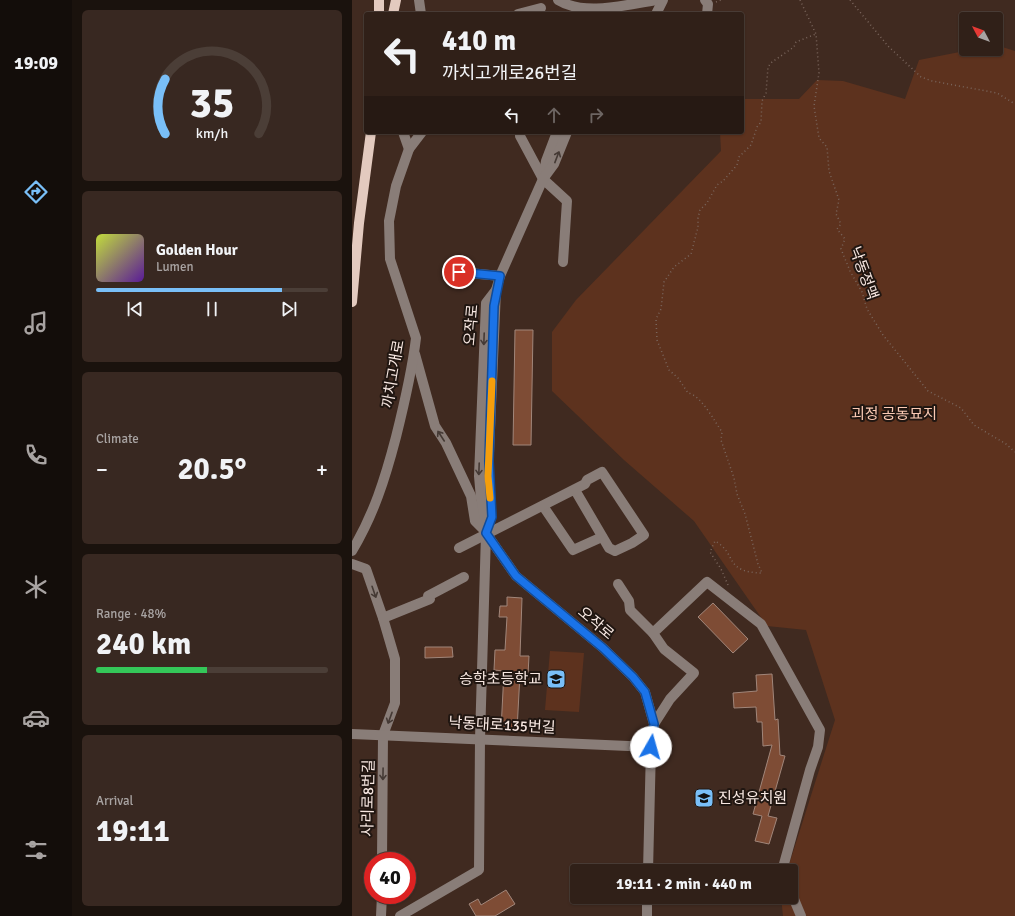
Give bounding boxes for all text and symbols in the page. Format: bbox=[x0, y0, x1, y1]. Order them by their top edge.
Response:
north arrow bbox=[959, 12, 1003, 56]
map controls bbox=[959, 12, 1003, 56]
text: 410 m bbox=[442, 24, 516, 58]
icon: left bbox=[376, 28, 428, 80]
text: 19:09 bbox=[14, 52, 58, 74]
text: 까치고개로26번길 bbox=[442, 62, 577, 84]
text: 35 bbox=[190, 77, 234, 128]
icon: left bbox=[501, 104, 523, 126]
icon: ahead bbox=[543, 104, 565, 126]
icon: right bbox=[585, 104, 607, 126]
text: km/h bbox=[196, 124, 228, 141]
one-way arrow bbox=[554, 151, 562, 163]
icon: directions bbox=[22, 178, 50, 206]
text: Golden Hour bbox=[156, 241, 238, 259]
street label: 낙동정맥 bbox=[846, 244, 882, 302]
pin bbox=[442, 255, 476, 289]
text: Lumen bbox=[156, 259, 194, 275]
icon: arrive bbox=[448, 261, 470, 283]
icon: previous bbox=[124, 298, 146, 320]
icon: pause bbox=[201, 298, 223, 320]
icon: next bbox=[278, 298, 300, 320]
street label: 오작로 bbox=[460, 304, 482, 346]
icon: music bbox=[22, 309, 50, 337]
one-way arrow bbox=[480, 332, 488, 345]
street label: 까치고개로 bbox=[378, 338, 408, 410]
park label: 괴정 공동묘지 bbox=[851, 405, 937, 423]
text: Climate bbox=[96, 431, 139, 447]
one-way arrow bbox=[437, 431, 445, 442]
icon: phone bbox=[22, 441, 50, 469]
text: 20.5° bbox=[177, 451, 247, 488]
text: − bbox=[96, 456, 108, 483]
text: + bbox=[316, 456, 328, 483]
one-way arrow bbox=[476, 462, 483, 475]
icon: climate bbox=[22, 573, 50, 601]
one-way arrow bbox=[371, 585, 378, 598]
street label: 오작로 bbox=[574, 603, 618, 643]
text: Range · 48% bbox=[96, 606, 166, 622]
text: 240 km bbox=[96, 626, 191, 663]
school or university icon: 승학초등학교 bbox=[545, 668, 567, 690]
place label: 승학초등학교 bbox=[459, 670, 542, 688]
icon: car bbox=[22, 704, 50, 732]
one-way arrow bbox=[385, 711, 393, 723]
street label: 낙동대로135번길 bbox=[448, 713, 556, 737]
position arrow bbox=[630, 726, 672, 768]
street label: 사리로8번길 bbox=[358, 759, 378, 837]
one-way arrow bbox=[379, 767, 387, 780]
school or university icon: 진성유치원 bbox=[693, 787, 715, 809]
place label: 진성유치원 bbox=[718, 789, 787, 807]
text: Arrival bbox=[96, 793, 133, 809]
text: 19:11 bbox=[96, 813, 170, 850]
icon: filters bbox=[22, 836, 50, 864]
speed limit sign: 40 bbox=[364, 852, 416, 904]
text: 19:11 · 2 min · 440 m bbox=[616, 875, 752, 893]

